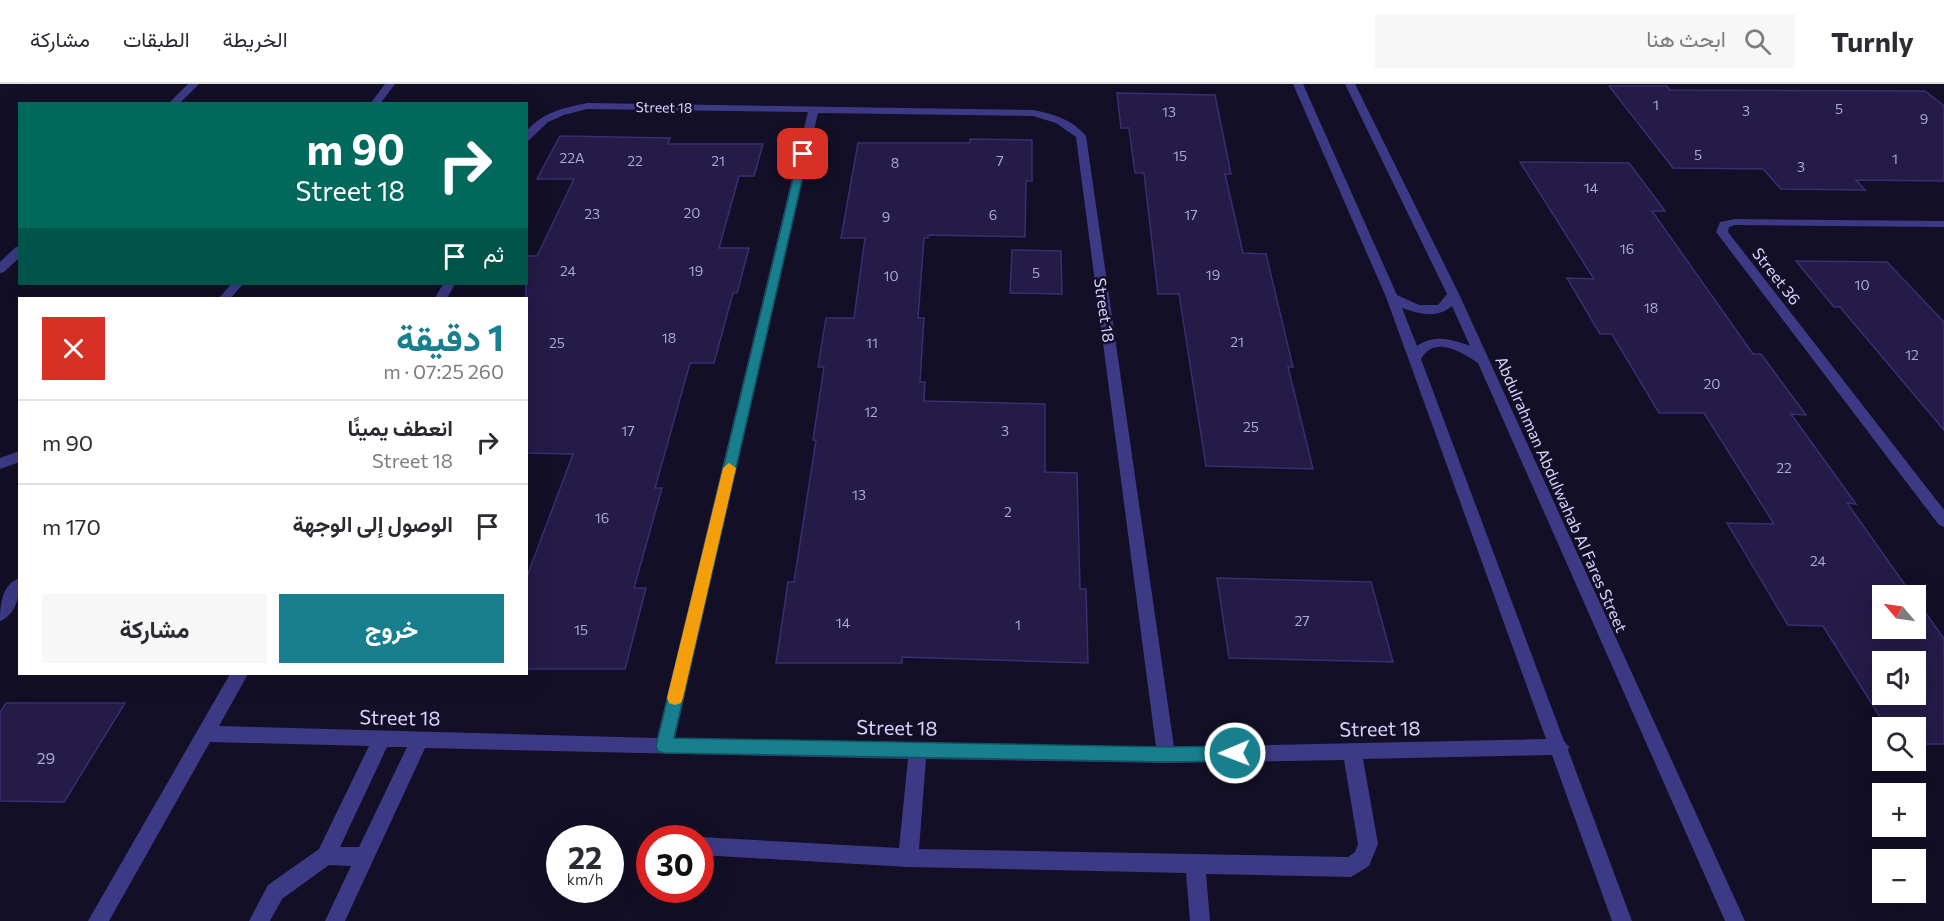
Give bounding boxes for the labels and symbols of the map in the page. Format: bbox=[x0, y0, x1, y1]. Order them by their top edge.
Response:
house number: 1 bbox=[1653, 96, 1659, 113]
street label: Street 18 bbox=[635, 98, 693, 116]
house number: 5 bbox=[1835, 100, 1843, 117]
house number: 3 bbox=[1742, 102, 1750, 119]
house number: 13 bbox=[1162, 103, 1176, 120]
house number: 9 bbox=[1920, 110, 1928, 127]
pin bbox=[777, 128, 828, 179]
house number: 5 bbox=[1694, 146, 1702, 163]
house number: 15 bbox=[1173, 147, 1187, 164]
house number: 22A bbox=[559, 149, 585, 166]
house number: 1 bbox=[1892, 150, 1898, 167]
house number: 22 bbox=[627, 152, 643, 169]
house number: 21 bbox=[711, 152, 725, 169]
house number: 7 bbox=[996, 152, 1004, 169]
house number: 8 bbox=[891, 154, 899, 171]
house number: 3 bbox=[1797, 158, 1805, 175]
house number: 14 bbox=[1584, 179, 1599, 196]
house number: 20 bbox=[684, 204, 700, 221]
house number: 23 bbox=[584, 205, 600, 222]
house number: 6 bbox=[989, 206, 997, 223]
house number: 17 bbox=[1184, 206, 1198, 223]
house number: 9 bbox=[882, 208, 890, 225]
house number: 16 bbox=[1620, 240, 1634, 257]
street label: Street 36 bbox=[1749, 244, 1805, 308]
house number: 24 bbox=[560, 262, 577, 279]
house number: 19 bbox=[689, 262, 703, 279]
house number: 5 bbox=[1032, 264, 1040, 281]
house number: 19 bbox=[1206, 266, 1220, 283]
house number: 10 bbox=[883, 267, 899, 284]
house number: 10 bbox=[1854, 276, 1870, 293]
street label: Street 18 bbox=[1091, 277, 1119, 343]
house number: 18 bbox=[1644, 299, 1658, 316]
house number: 18 bbox=[662, 329, 676, 346]
house number: 21 bbox=[1230, 333, 1244, 350]
house number: 25 bbox=[549, 334, 565, 351]
house number: 11 bbox=[866, 334, 878, 351]
house number: 12 bbox=[1905, 346, 1919, 363]
street label: Abdulrahman Abdulwahab Al Fares Street bbox=[1492, 353, 1632, 635]
house number: 20 bbox=[1704, 375, 1720, 392]
house number: 12 bbox=[864, 403, 878, 420]
house number: 25 bbox=[1243, 418, 1259, 435]
house number: 17 bbox=[621, 422, 635, 439]
house number: 3 bbox=[1001, 422, 1009, 439]
house number: 22 bbox=[1776, 459, 1792, 476]
house number: 13 bbox=[852, 486, 866, 503]
house number: 2 bbox=[1004, 503, 1012, 520]
house number: 16 bbox=[595, 509, 609, 526]
house number: 24 bbox=[1810, 552, 1827, 569]
north arrow bbox=[1872, 585, 1926, 639]
house number: 27 bbox=[1294, 612, 1310, 629]
house number: 14 bbox=[836, 614, 851, 631]
house number: 1 bbox=[1015, 616, 1021, 633]
house number: 15 bbox=[574, 621, 588, 638]
street label: Street 18 bbox=[359, 704, 441, 730]
street label: Street 18 bbox=[856, 714, 938, 740]
street label: Street 18 bbox=[1339, 715, 1421, 741]
position arrow bbox=[1203, 721, 1267, 785]
house number: 29 bbox=[37, 748, 55, 767]
speed limit sign: 30 bbox=[636, 825, 714, 903]

